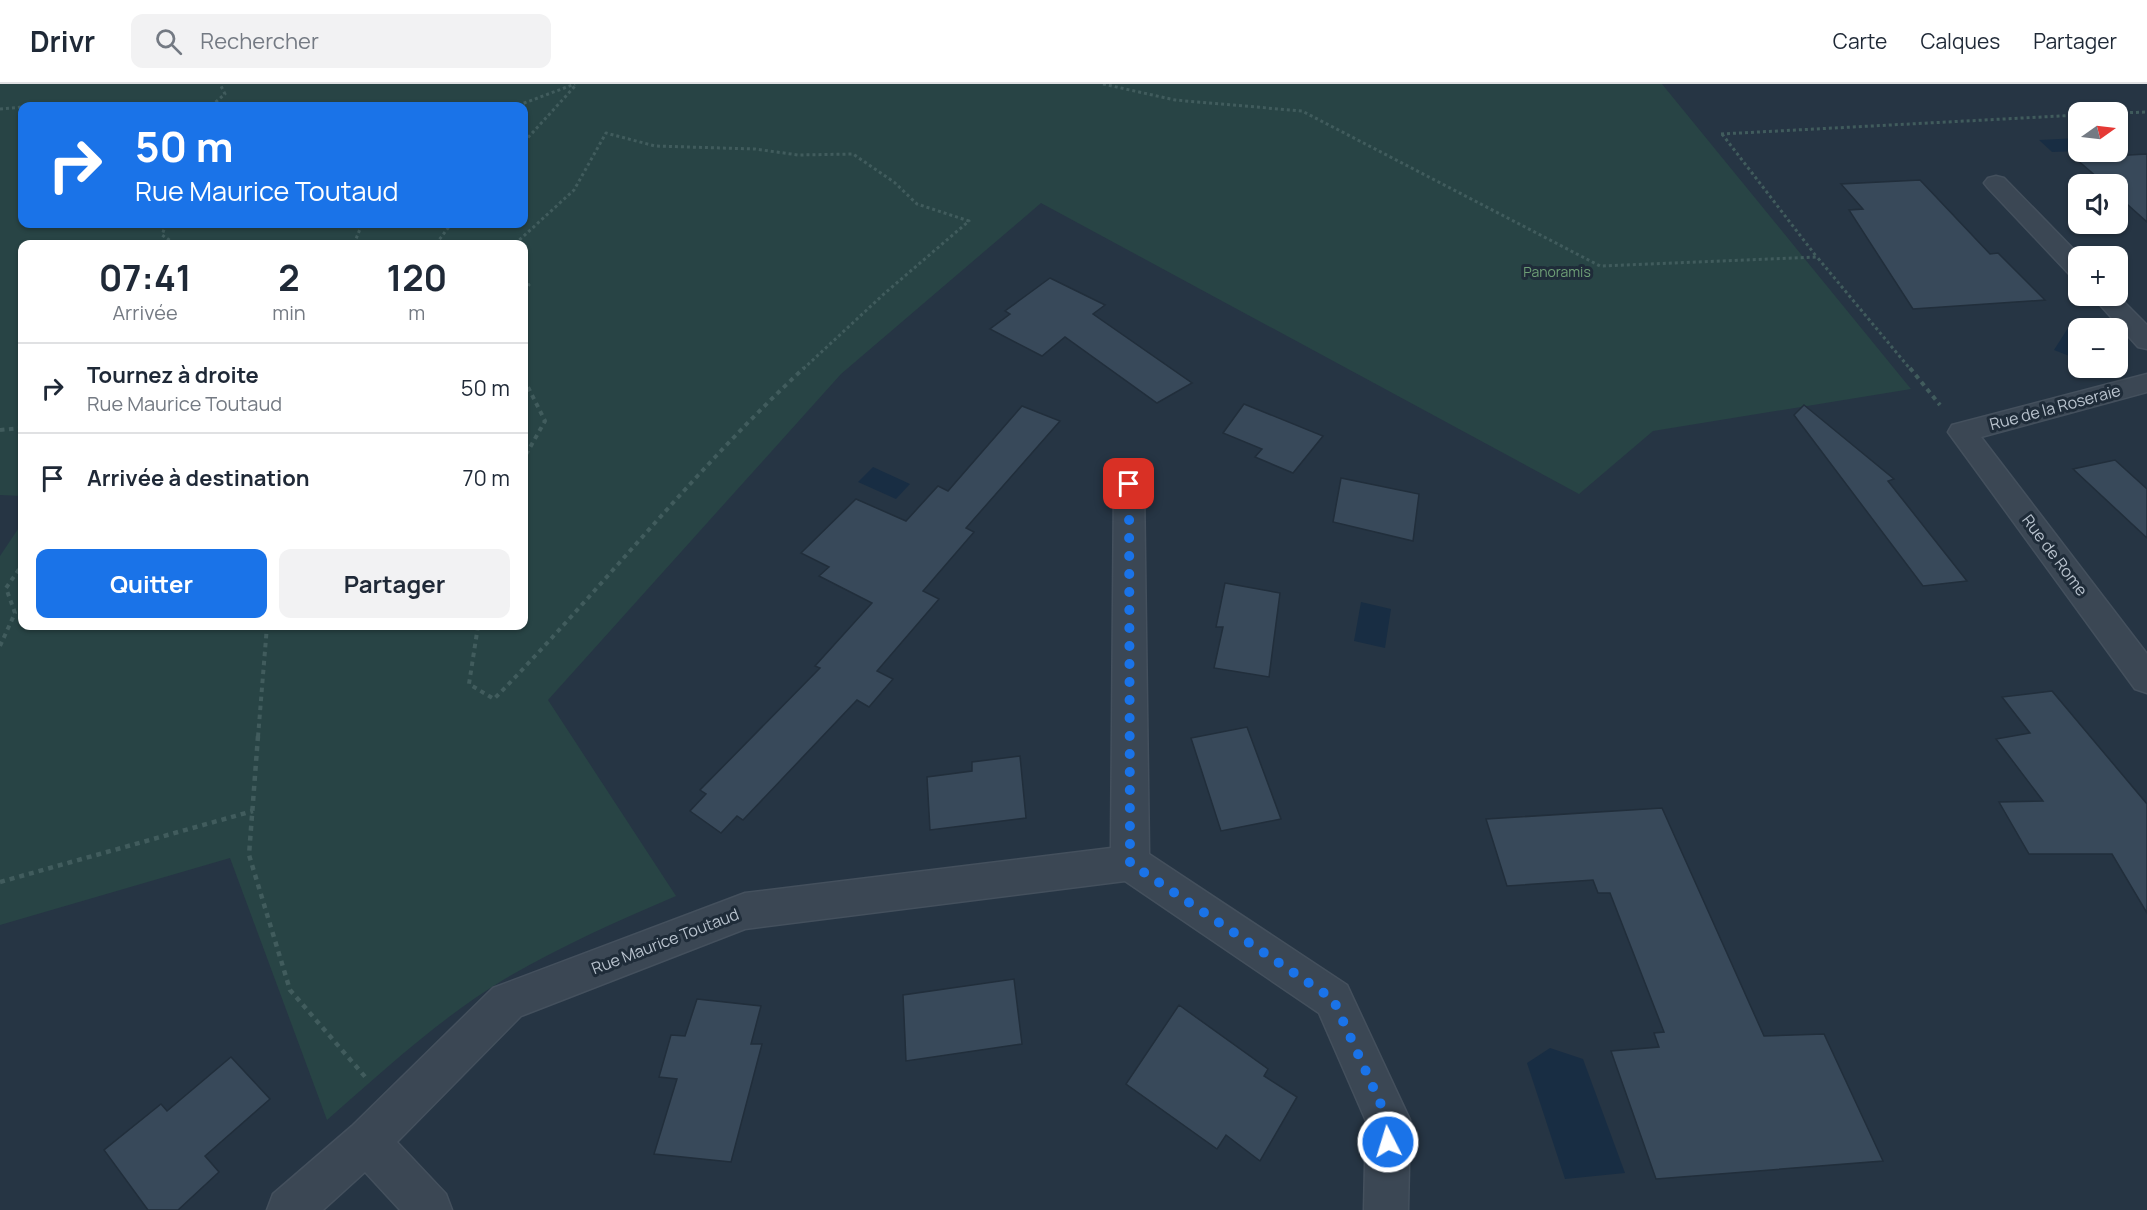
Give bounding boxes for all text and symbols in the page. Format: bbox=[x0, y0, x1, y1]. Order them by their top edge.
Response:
search box bbox=[131, 14, 551, 68]
text: Drivr bbox=[30, 22, 95, 60]
icon: search bbox=[152, 25, 185, 58]
text: Rechercher bbox=[200, 26, 319, 56]
text: Carte bbox=[1833, 27, 1887, 55]
text: Calques bbox=[1920, 27, 2000, 55]
text: Partager bbox=[2033, 27, 2117, 55]
north arrow bbox=[2068, 102, 2128, 162]
map controls bbox=[2068, 102, 2128, 378]
text: 50 m bbox=[135, 117, 233, 175]
icon: right bbox=[36, 126, 114, 204]
text: Rue Maurice Toutaud bbox=[135, 172, 399, 209]
button: sound bbox=[2068, 174, 2128, 234]
button: + bbox=[2068, 246, 2128, 306]
text: 07:41 bbox=[99, 253, 192, 302]
text: 2 bbox=[278, 253, 300, 302]
text: 120 bbox=[386, 253, 447, 302]
park label: Panoramis bbox=[1523, 262, 1591, 281]
text: Arrivée bbox=[112, 299, 178, 326]
text: min bbox=[272, 299, 306, 326]
text: m bbox=[408, 299, 425, 326]
button: − bbox=[2068, 318, 2128, 378]
text: Tournez à droite bbox=[87, 360, 259, 390]
icon: right bbox=[36, 372, 69, 405]
text: 50 m bbox=[461, 373, 510, 403]
street label: Rue de la Roseraie bbox=[1987, 379, 2123, 435]
text: Rue Maurice Toutaud bbox=[87, 390, 282, 417]
pin bbox=[1103, 458, 1154, 509]
icon: arrive bbox=[36, 462, 69, 495]
text: Arrivée à destination bbox=[87, 463, 310, 493]
text: 70 m bbox=[462, 463, 510, 493]
icon: arrive bbox=[1112, 467, 1145, 500]
street label: Rue de Rome bbox=[2017, 510, 2093, 600]
button: Quitter bbox=[36, 549, 267, 618]
button: Partager bbox=[279, 549, 510, 618]
street label: Rue Maurice Toutaud bbox=[588, 903, 742, 979]
position arrow bbox=[1356, 1110, 1420, 1174]

